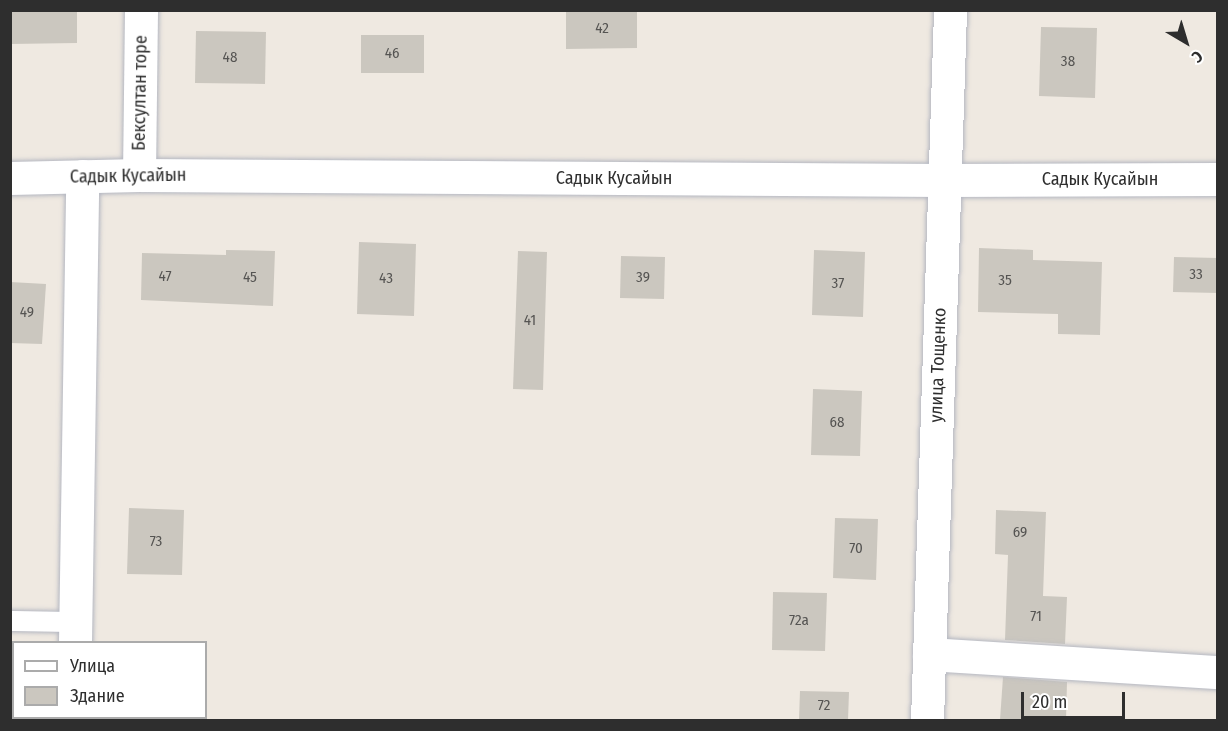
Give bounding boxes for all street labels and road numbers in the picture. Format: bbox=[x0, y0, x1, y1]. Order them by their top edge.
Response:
street label: Бексултан торе bbox=[128, 35, 152, 151]
street label: Садык Кусайын bbox=[70, 164, 186, 188]
street label: Садык Кусайын bbox=[556, 167, 672, 189]
street label: Садык Кусайын bbox=[1042, 168, 1158, 190]
street label: улица Тощенко bbox=[925, 307, 951, 423]

